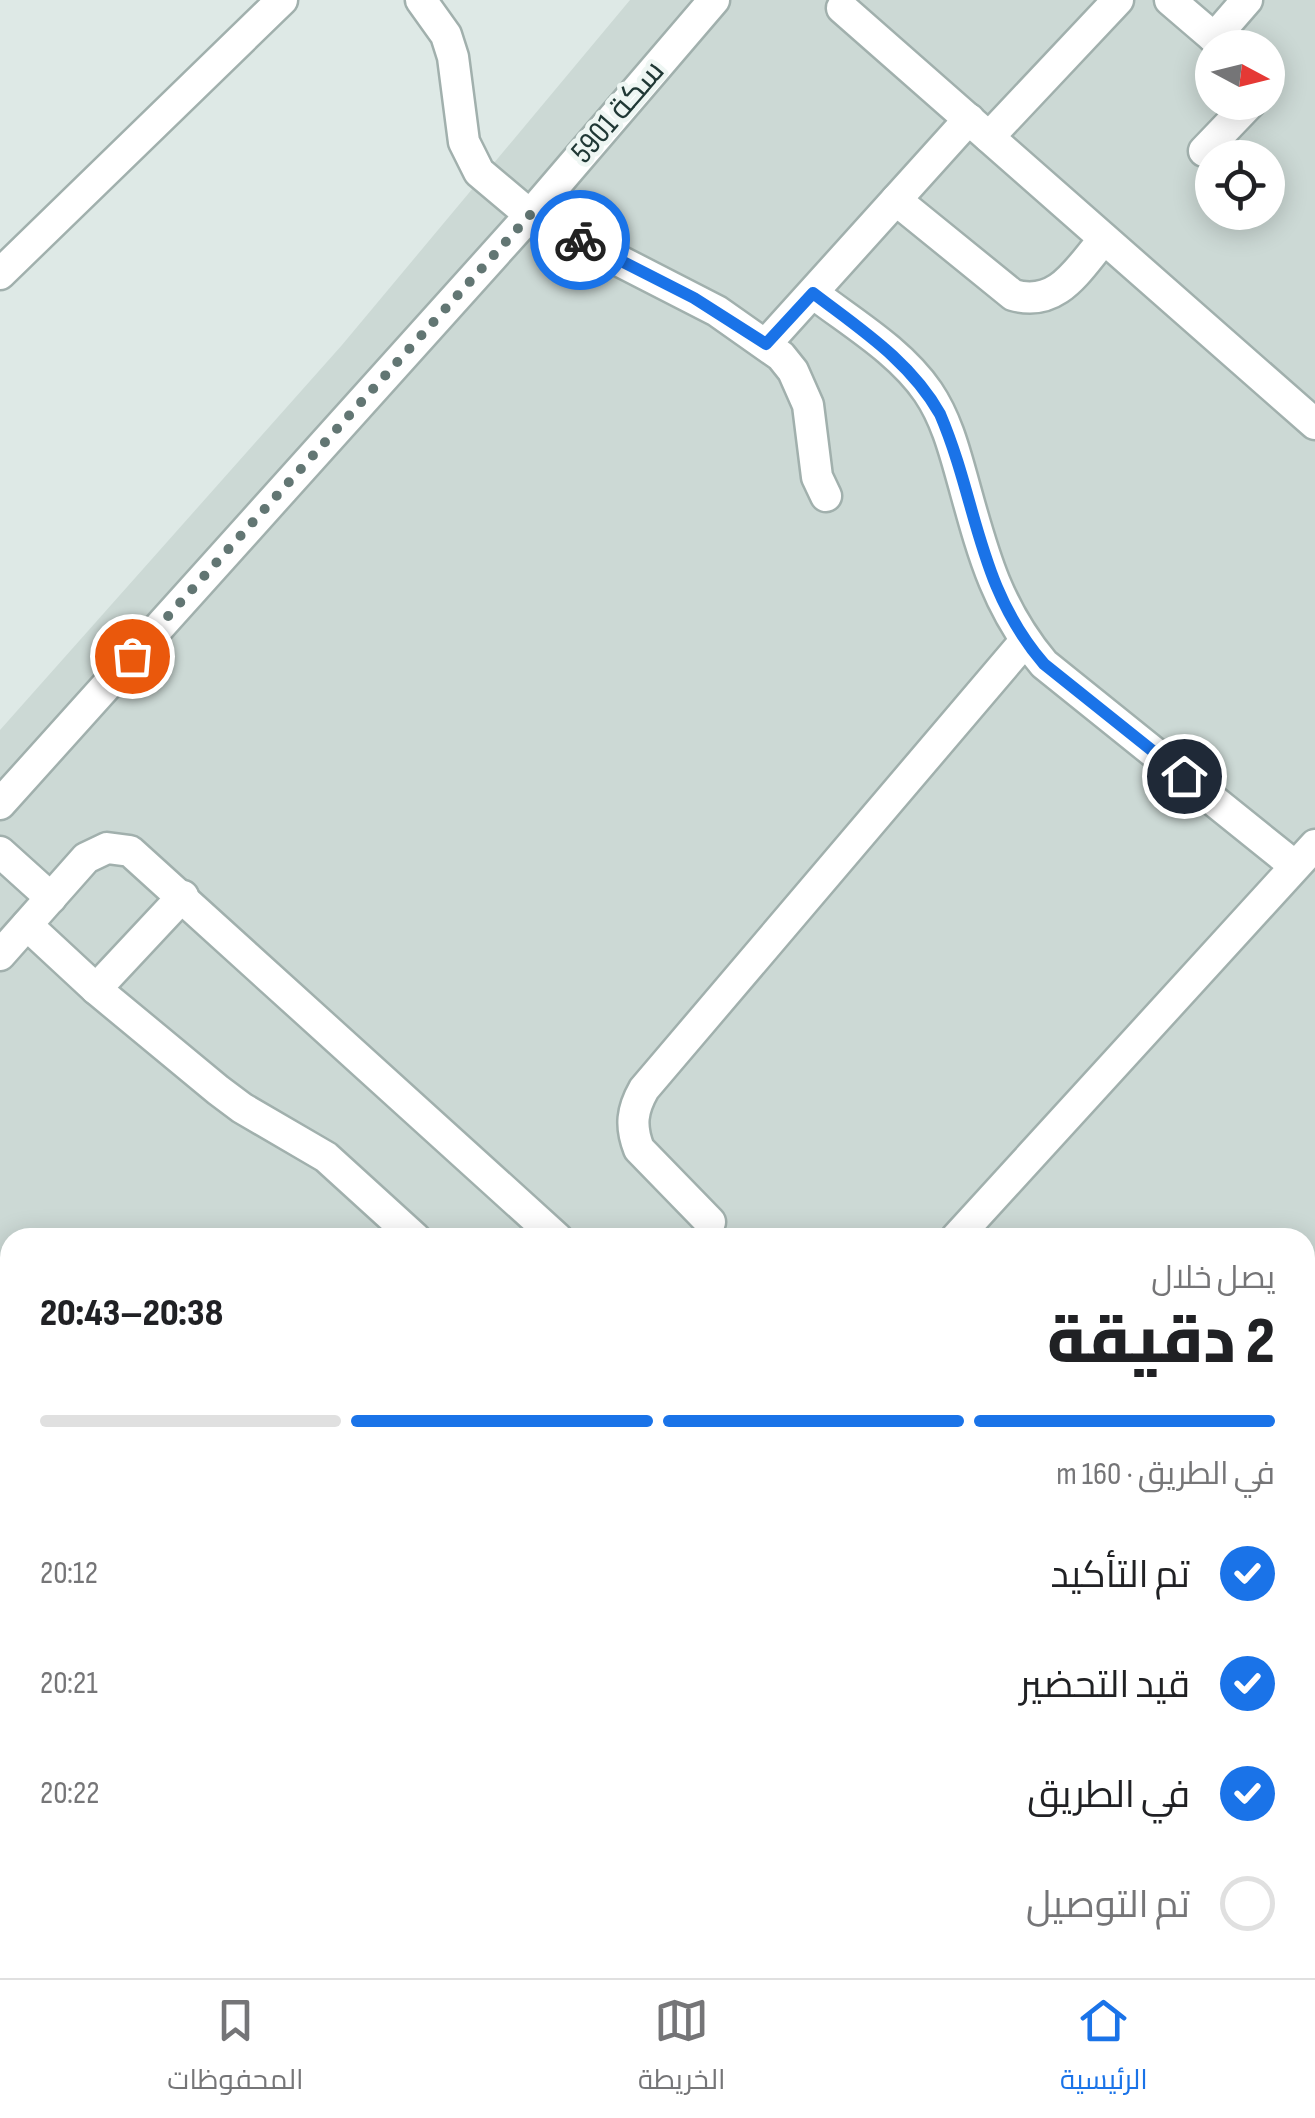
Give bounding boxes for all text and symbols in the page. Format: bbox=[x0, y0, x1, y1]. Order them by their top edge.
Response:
north arrow bbox=[1195, 30, 1285, 120]
map controls bbox=[1195, 30, 1285, 230]
street label: سكة 5901 bbox=[563, 53, 673, 171]
button: locate bbox=[1195, 140, 1285, 230]
courier bbox=[530, 190, 630, 290]
icon: bike bbox=[553, 213, 608, 268]
pin bbox=[90, 614, 175, 699]
icon: bag bbox=[105, 629, 160, 684]
pin bbox=[1142, 734, 1227, 819]
icon: home bbox=[1157, 749, 1212, 804]
text: يصل خلال bbox=[1151, 1259, 1275, 1298]
text: 20:38–20:43 bbox=[40, 1291, 223, 1336]
text: 2 دقيقة bbox=[1047, 1304, 1275, 1382]
text: في الطريق · 160 m bbox=[1056, 1455, 1275, 1494]
icon: check bbox=[1220, 1546, 1275, 1601]
text: تم التأكيد bbox=[1050, 1553, 1190, 1598]
text: 20:12 bbox=[40, 1554, 98, 1593]
icon: check bbox=[1220, 1656, 1275, 1711]
text: قيد التحضير bbox=[1020, 1663, 1190, 1708]
text: 20:21 bbox=[40, 1664, 98, 1703]
icon: check bbox=[1220, 1766, 1275, 1821]
text: في الطريق bbox=[1027, 1773, 1190, 1818]
text: 20:22 bbox=[40, 1774, 100, 1813]
text: تم التوصيل bbox=[1026, 1883, 1190, 1928]
tab: المحفوظات bbox=[167, 1993, 304, 2105]
tab: الخريطة bbox=[638, 1993, 725, 2105]
tab: الرئيسية bbox=[1060, 1993, 1148, 2105]

